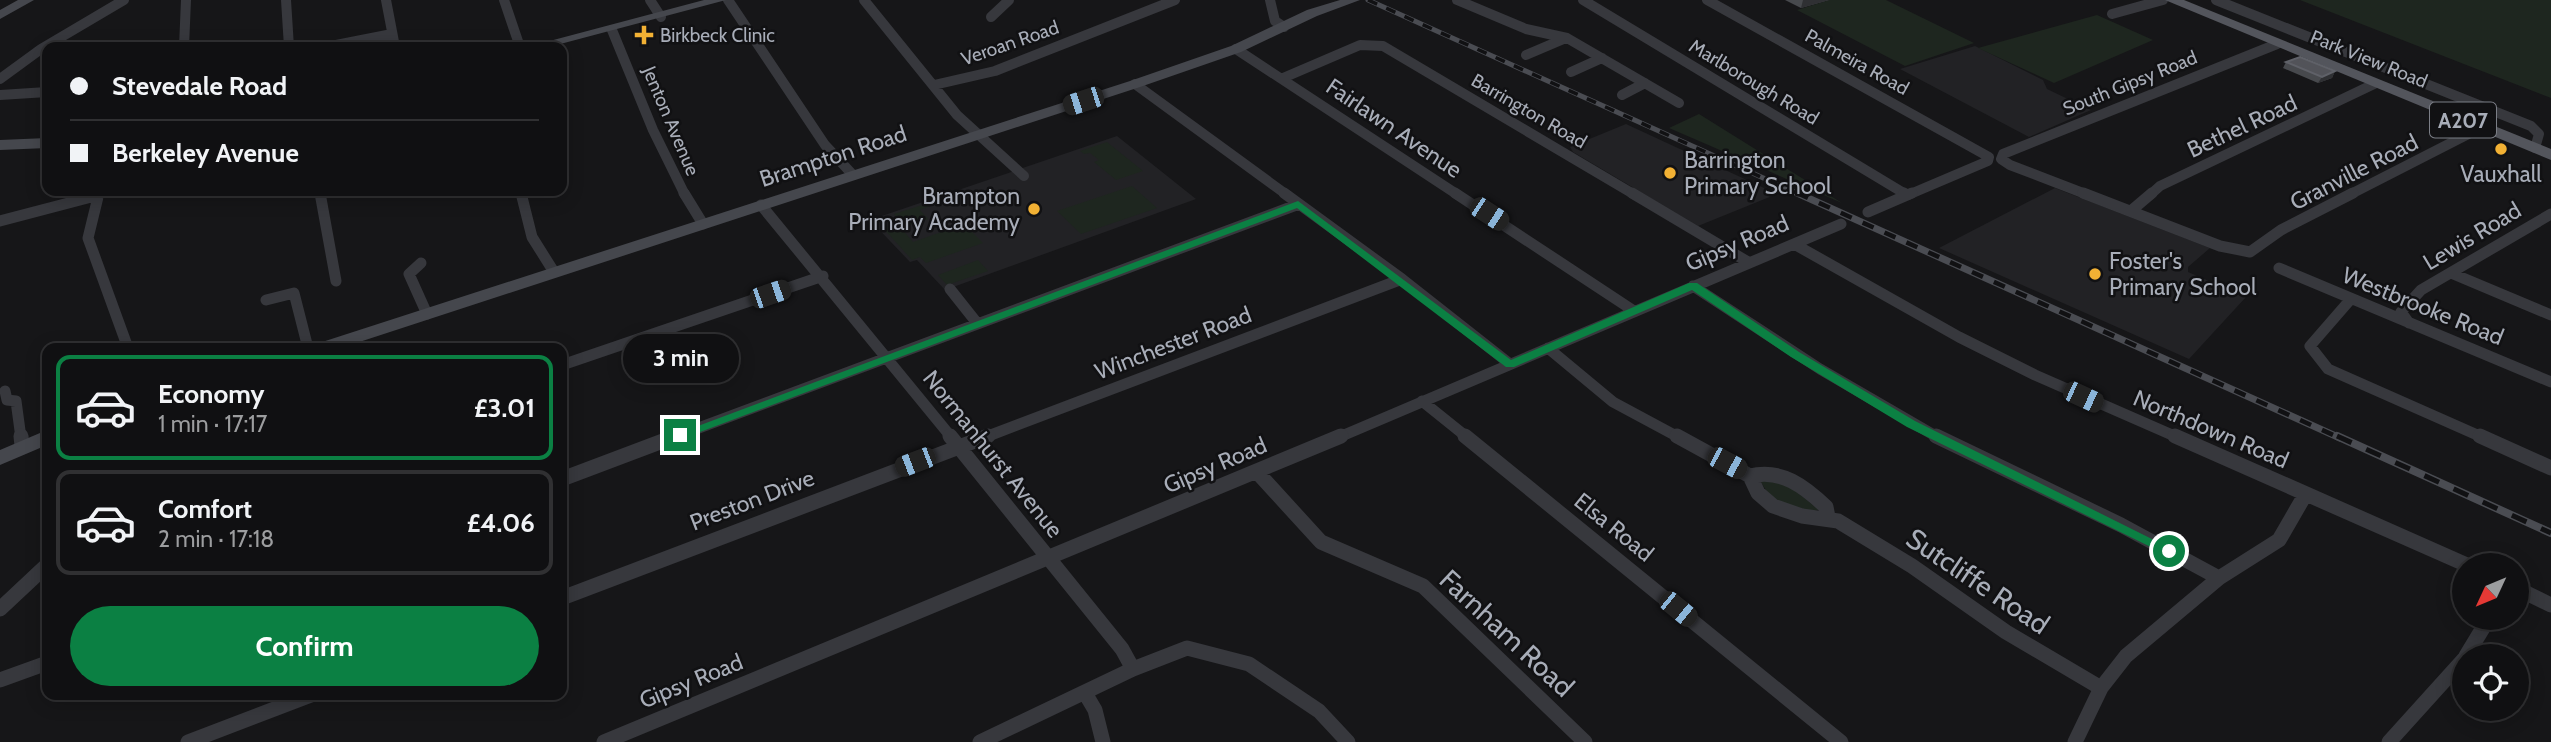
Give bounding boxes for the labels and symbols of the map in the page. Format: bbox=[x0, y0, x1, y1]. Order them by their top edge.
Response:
street label: Veroan Road bbox=[958, 16, 1062, 70]
place label: Birkbeck Clinic bbox=[660, 24, 775, 47]
street label: Palmeira Road bbox=[1801, 24, 1913, 100]
marker: Birkbeck Clinic bbox=[634, 25, 654, 45]
street label: Park View Road bbox=[2307, 25, 2431, 93]
street label: Marlborough Road bbox=[1685, 34, 1823, 130]
street label: South Gipsy Road bbox=[2060, 46, 2200, 120]
street label: Jenton Avenue bbox=[637, 62, 704, 179]
street label: Barrington Road bbox=[1467, 69, 1591, 153]
street label: Fairlawn Avenue bbox=[1321, 72, 1467, 184]
car bbox=[1060, 85, 1107, 117]
street label: Bethel Road bbox=[2183, 88, 2301, 164]
road number: A207 bbox=[2430, 102, 2496, 138]
street label: Brampton Road bbox=[756, 119, 910, 193]
street label: Granville Road bbox=[2285, 128, 2423, 216]
marker: Vauxhall bbox=[2493, 141, 2509, 157]
place label: Barrington Primary School bbox=[1684, 146, 1832, 200]
place label: Vauxhall bbox=[2460, 160, 2542, 188]
marker: Barrington Primary School bbox=[1662, 165, 1678, 181]
place label: Brampton Primary Academy bbox=[848, 182, 1020, 236]
car bbox=[1466, 194, 1513, 234]
street label: Lewis Road bbox=[2418, 196, 2526, 276]
marker: Brampton Primary Academy bbox=[1026, 201, 1042, 217]
street label: Gipsy Road bbox=[1681, 209, 1793, 277]
place label: Foster's Primary School bbox=[2109, 247, 2257, 301]
street label: Westbrooke Road bbox=[2338, 261, 2508, 351]
marker: Foster's Primary School bbox=[2087, 266, 2103, 282]
car bbox=[747, 277, 794, 311]
street label: Winchester Road bbox=[1091, 300, 1255, 386]
callout: 3 min bbox=[622, 334, 738, 382]
street label: Normanhurst Avenue bbox=[917, 365, 1069, 543]
car bbox=[2060, 379, 2107, 415]
street label: Northdown Road bbox=[2129, 384, 2293, 474]
route end bbox=[664, 419, 696, 451]
street label: Gipsy Road bbox=[1159, 431, 1271, 499]
car bbox=[1704, 444, 1751, 482]
car bbox=[892, 445, 939, 479]
street label: Preston Drive bbox=[686, 463, 818, 537]
street label: Elsa Road bbox=[1569, 487, 1659, 567]
street label: Sutcliffe Road bbox=[1900, 521, 2056, 641]
route start bbox=[2153, 535, 2185, 567]
north arrow bbox=[2452, 553, 2529, 630]
street label: Farnham Road bbox=[1433, 562, 1581, 704]
car bbox=[1656, 588, 1701, 630]
street label: Gipsy Road bbox=[635, 648, 747, 714]

